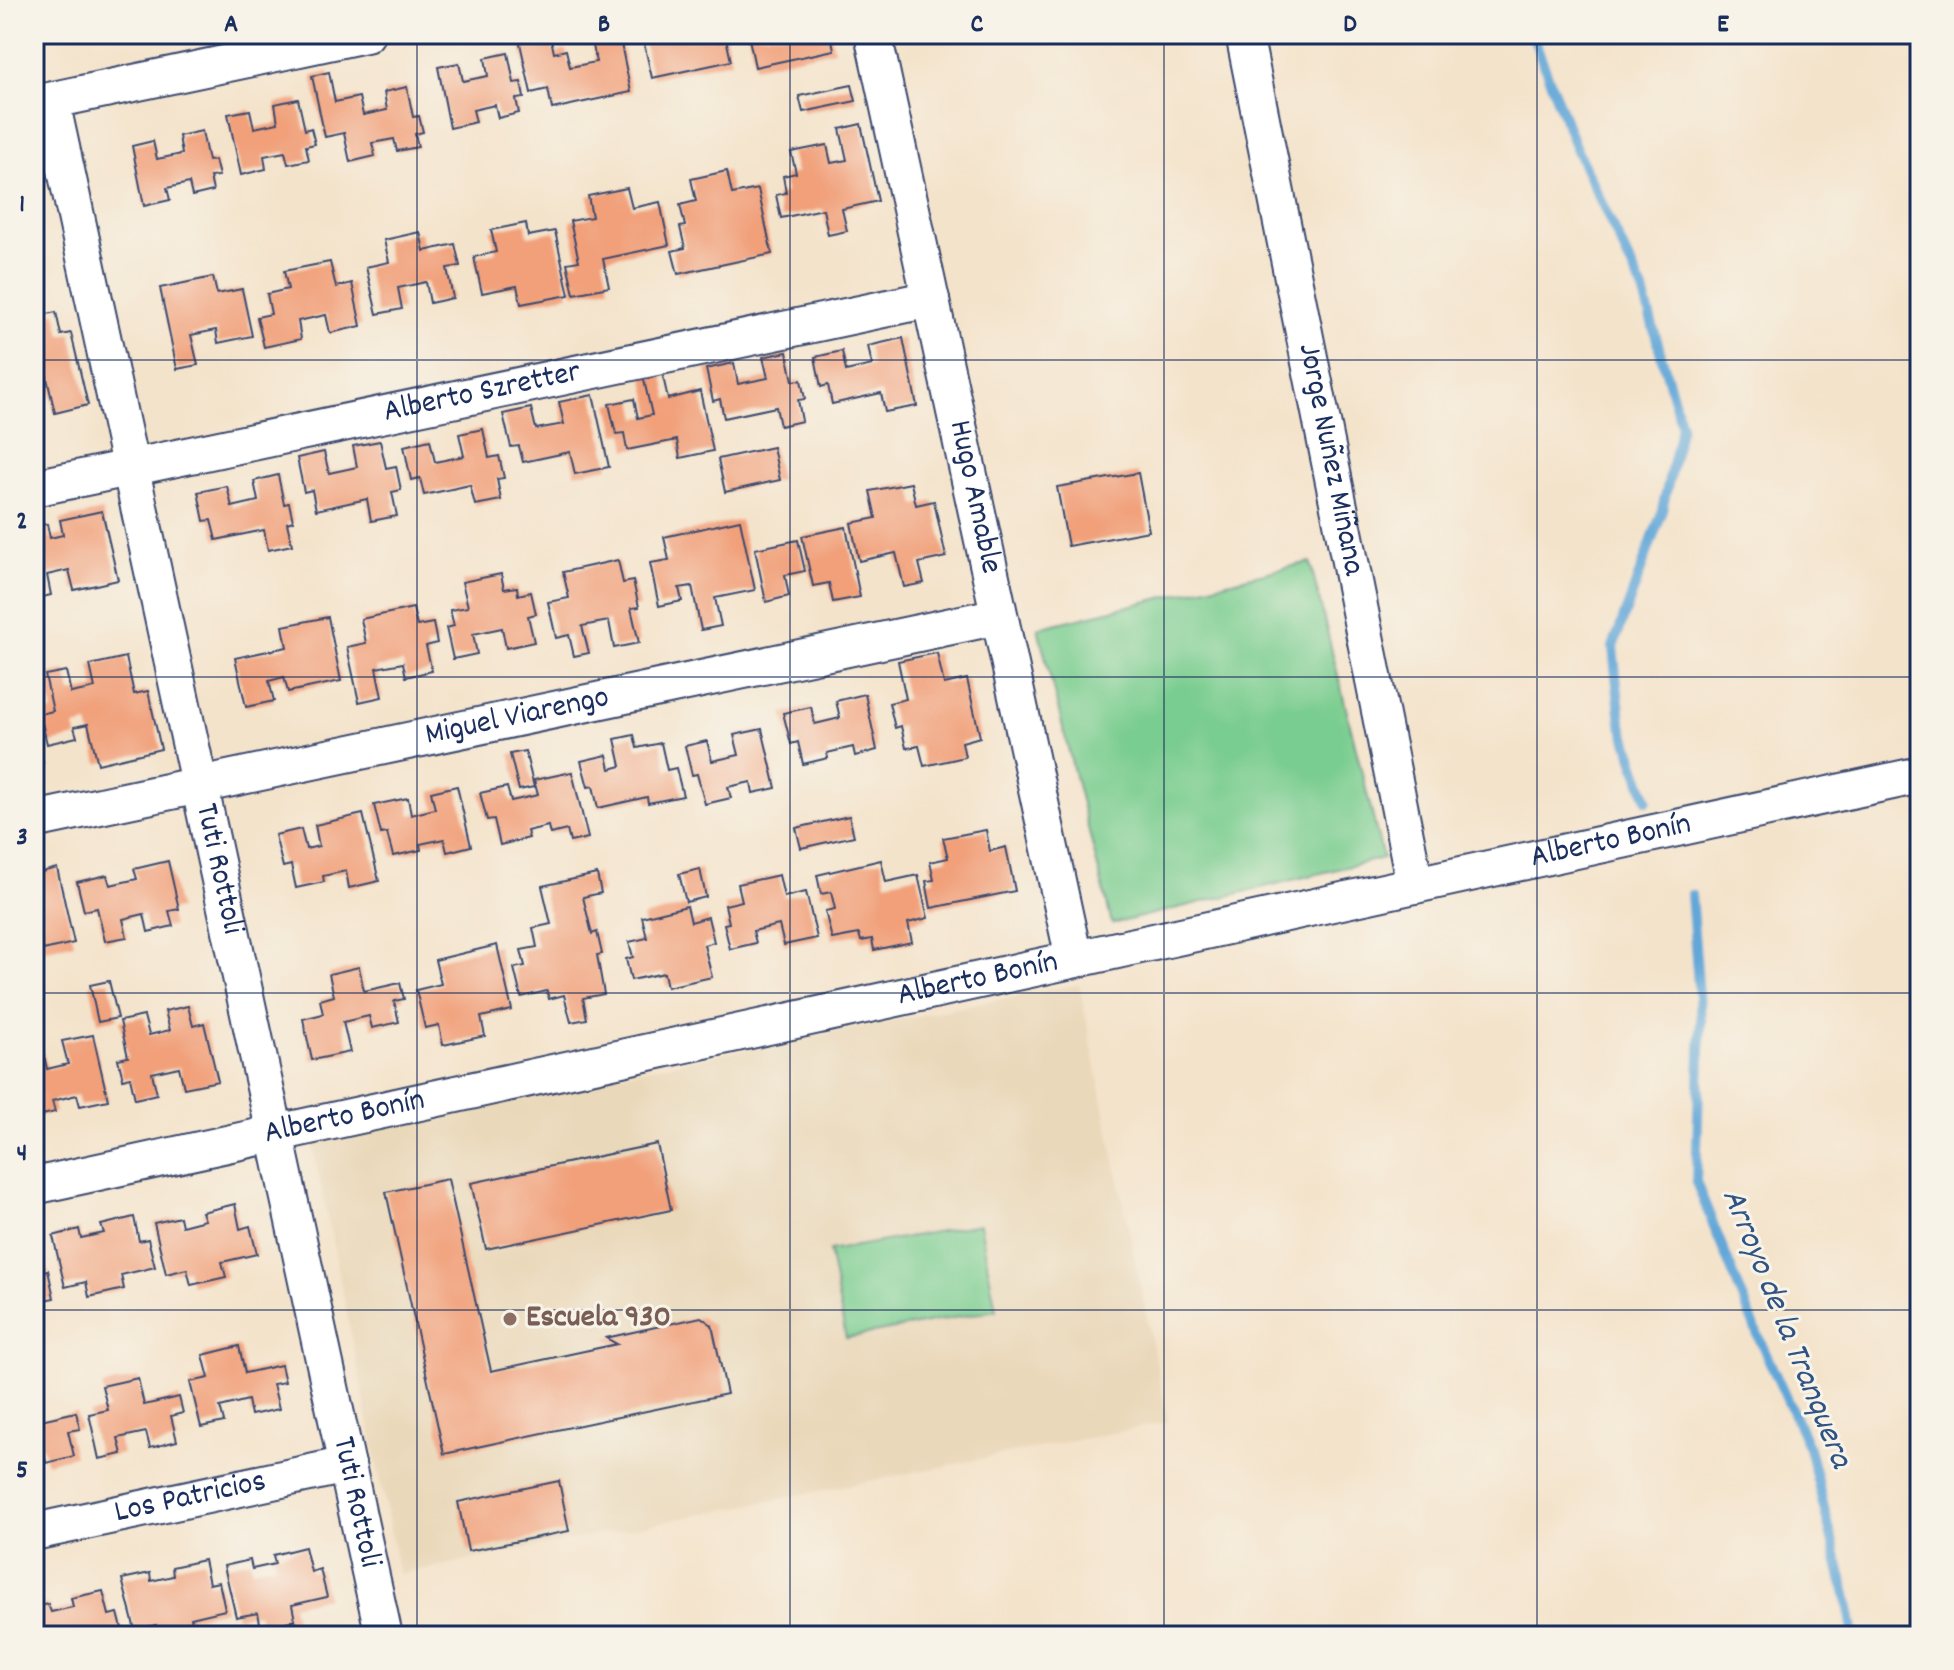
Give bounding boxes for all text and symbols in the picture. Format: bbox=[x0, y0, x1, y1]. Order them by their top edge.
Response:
text: A bbox=[224, 7, 238, 44]
text: B bbox=[598, 7, 610, 44]
text: C bbox=[971, 7, 984, 44]
text: D bbox=[1343, 7, 1357, 44]
text: E bbox=[1717, 7, 1729, 44]
text: 1 bbox=[19, 187, 25, 224]
street label: Jorge Nuñez Miñana bbox=[1284, 340, 1375, 580]
street label: Alberto Szretter bbox=[379, 350, 585, 437]
street label: Hugo Amable bbox=[935, 416, 1013, 578]
text: 2 bbox=[16, 504, 28, 541]
street label: Miguel Viarengo bbox=[421, 676, 613, 760]
street label: Tuti Rottoli bbox=[181, 799, 254, 939]
street label: Alberto Bonín bbox=[1526, 802, 1696, 882]
text: 3 bbox=[16, 820, 28, 857]
street label: Alberto Bonín bbox=[893, 940, 1062, 1020]
street label: Alberto Bonín bbox=[260, 1078, 429, 1158]
text: 4 bbox=[17, 1136, 27, 1173]
water label: Arroyo de la Tranquera bbox=[1707, 1182, 1864, 1478]
place label: Escuela 930 bbox=[526, 1296, 671, 1342]
marker: Escuela 930 bbox=[501, 1310, 519, 1328]
street label: Tuti Rottoli bbox=[318, 1433, 392, 1572]
text: 5 bbox=[16, 1453, 28, 1490]
street label: Los Patricios bbox=[110, 1460, 270, 1537]

